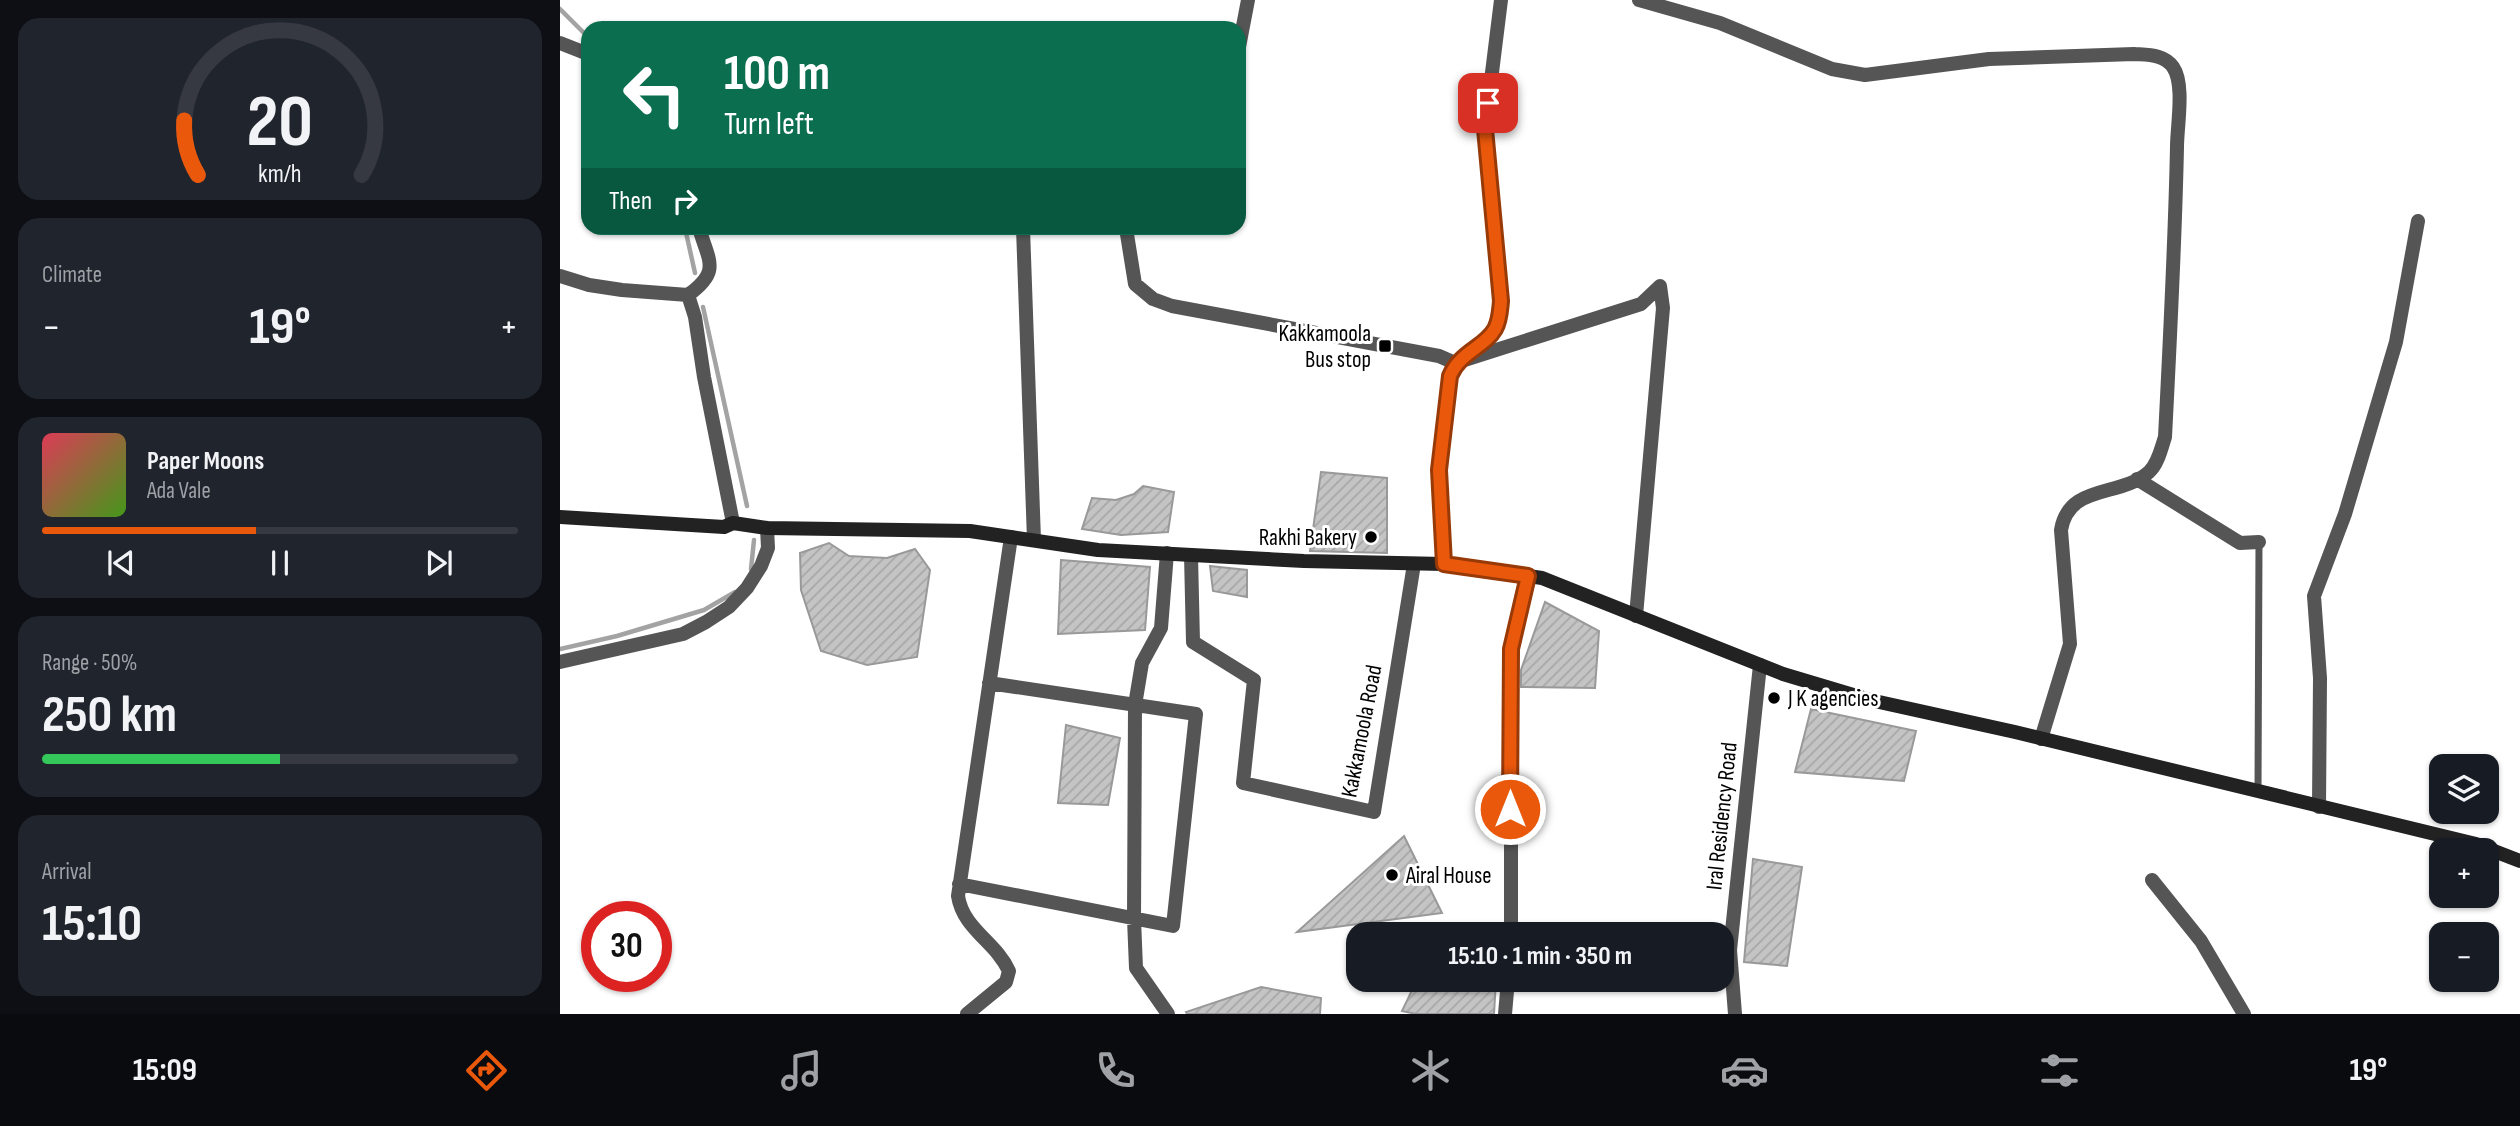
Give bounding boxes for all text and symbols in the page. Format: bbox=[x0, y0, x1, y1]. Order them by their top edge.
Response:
text: 100 m bbox=[724, 45, 830, 104]
icon: left bbox=[609, 49, 700, 140]
pin bbox=[1458, 73, 1518, 133]
text: 20 bbox=[247, 79, 313, 167]
icon: arrive bbox=[1469, 84, 1507, 122]
text: Turn left bbox=[724, 105, 814, 144]
text: km/h bbox=[258, 159, 302, 190]
icon: right bbox=[666, 182, 704, 220]
text: Then bbox=[609, 186, 652, 217]
text: Climate bbox=[42, 261, 102, 289]
text: 19° bbox=[249, 296, 311, 359]
text: − bbox=[42, 305, 61, 350]
text: + bbox=[499, 305, 518, 350]
place label: Kakkamoola Bus stop bbox=[1278, 320, 1371, 374]
marker: Kakkamoola Bus stop bbox=[1377, 338, 1393, 354]
text: Paper Moons bbox=[147, 446, 264, 477]
text: Ada Vale bbox=[147, 477, 211, 505]
place label: Rakhi Bakery bbox=[1259, 524, 1357, 552]
marker: Rakhi Bakery bbox=[1363, 529, 1379, 545]
icon: previous bbox=[102, 544, 140, 582]
icon: pause bbox=[261, 544, 299, 582]
icon: next bbox=[420, 544, 458, 582]
text: Range · 50% bbox=[42, 649, 137, 677]
street label: Kakkamoola Road bbox=[1335, 662, 1389, 800]
text: 250 km bbox=[42, 684, 177, 747]
place label: J K agencies bbox=[1787, 685, 1879, 713]
marker: J K agencies bbox=[1766, 690, 1782, 706]
street label: Iral Residency Road bbox=[1700, 741, 1744, 891]
map controls bbox=[2429, 754, 2499, 992]
button: layers bbox=[2429, 754, 2499, 824]
position arrow bbox=[1473, 772, 1547, 846]
button: + bbox=[2429, 838, 2499, 908]
text: Arrival bbox=[42, 858, 91, 886]
place label: Airal House bbox=[1405, 862, 1492, 890]
marker: Airal House bbox=[1384, 867, 1400, 883]
text: 15:10 bbox=[42, 893, 142, 956]
speed limit sign: 30 bbox=[581, 901, 672, 992]
button: − bbox=[2429, 922, 2499, 992]
text: 15:10 · 1 min · 350 m bbox=[1448, 941, 1632, 972]
icon: directions bbox=[462, 1046, 511, 1095]
icon: music bbox=[777, 1046, 826, 1095]
icon: phone bbox=[1091, 1046, 1140, 1095]
icon: climate bbox=[1406, 1046, 1455, 1095]
icon: car bbox=[1720, 1046, 1769, 1095]
icon: filters bbox=[2035, 1046, 2084, 1095]
text: 15:09 bbox=[133, 1051, 197, 1090]
text: 19° bbox=[2349, 1051, 2387, 1090]

